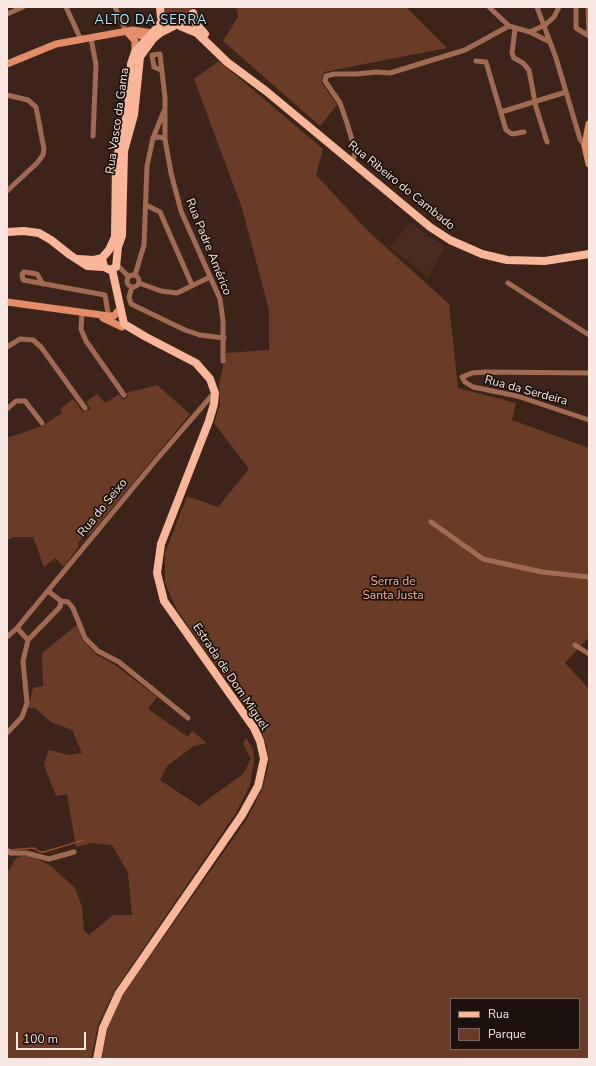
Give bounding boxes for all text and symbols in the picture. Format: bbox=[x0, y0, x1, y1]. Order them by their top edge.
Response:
district label: ALTO DA SERRA bbox=[94, 13, 208, 29]
street label: Rua Vasco da Gama bbox=[103, 67, 133, 175]
street label: Rua Ribeiro do Cambado bbox=[345, 138, 457, 234]
street label: Rua Padre Américo bbox=[182, 196, 234, 298]
street label: Rua da Serdeira bbox=[483, 373, 569, 409]
street label: Rua do Seixo bbox=[75, 476, 131, 540]
park label: Serra de Santa Justa bbox=[362, 575, 424, 603]
street label: Estrada de Dom Miguel bbox=[189, 621, 271, 733]
legend bbox=[450, 998, 580, 1050]
text: Rua bbox=[488, 1006, 509, 1022]
scale bar bbox=[18, 1024, 88, 1050]
text: Parque bbox=[488, 1026, 526, 1042]
text: 100 m bbox=[23, 1031, 58, 1047]

